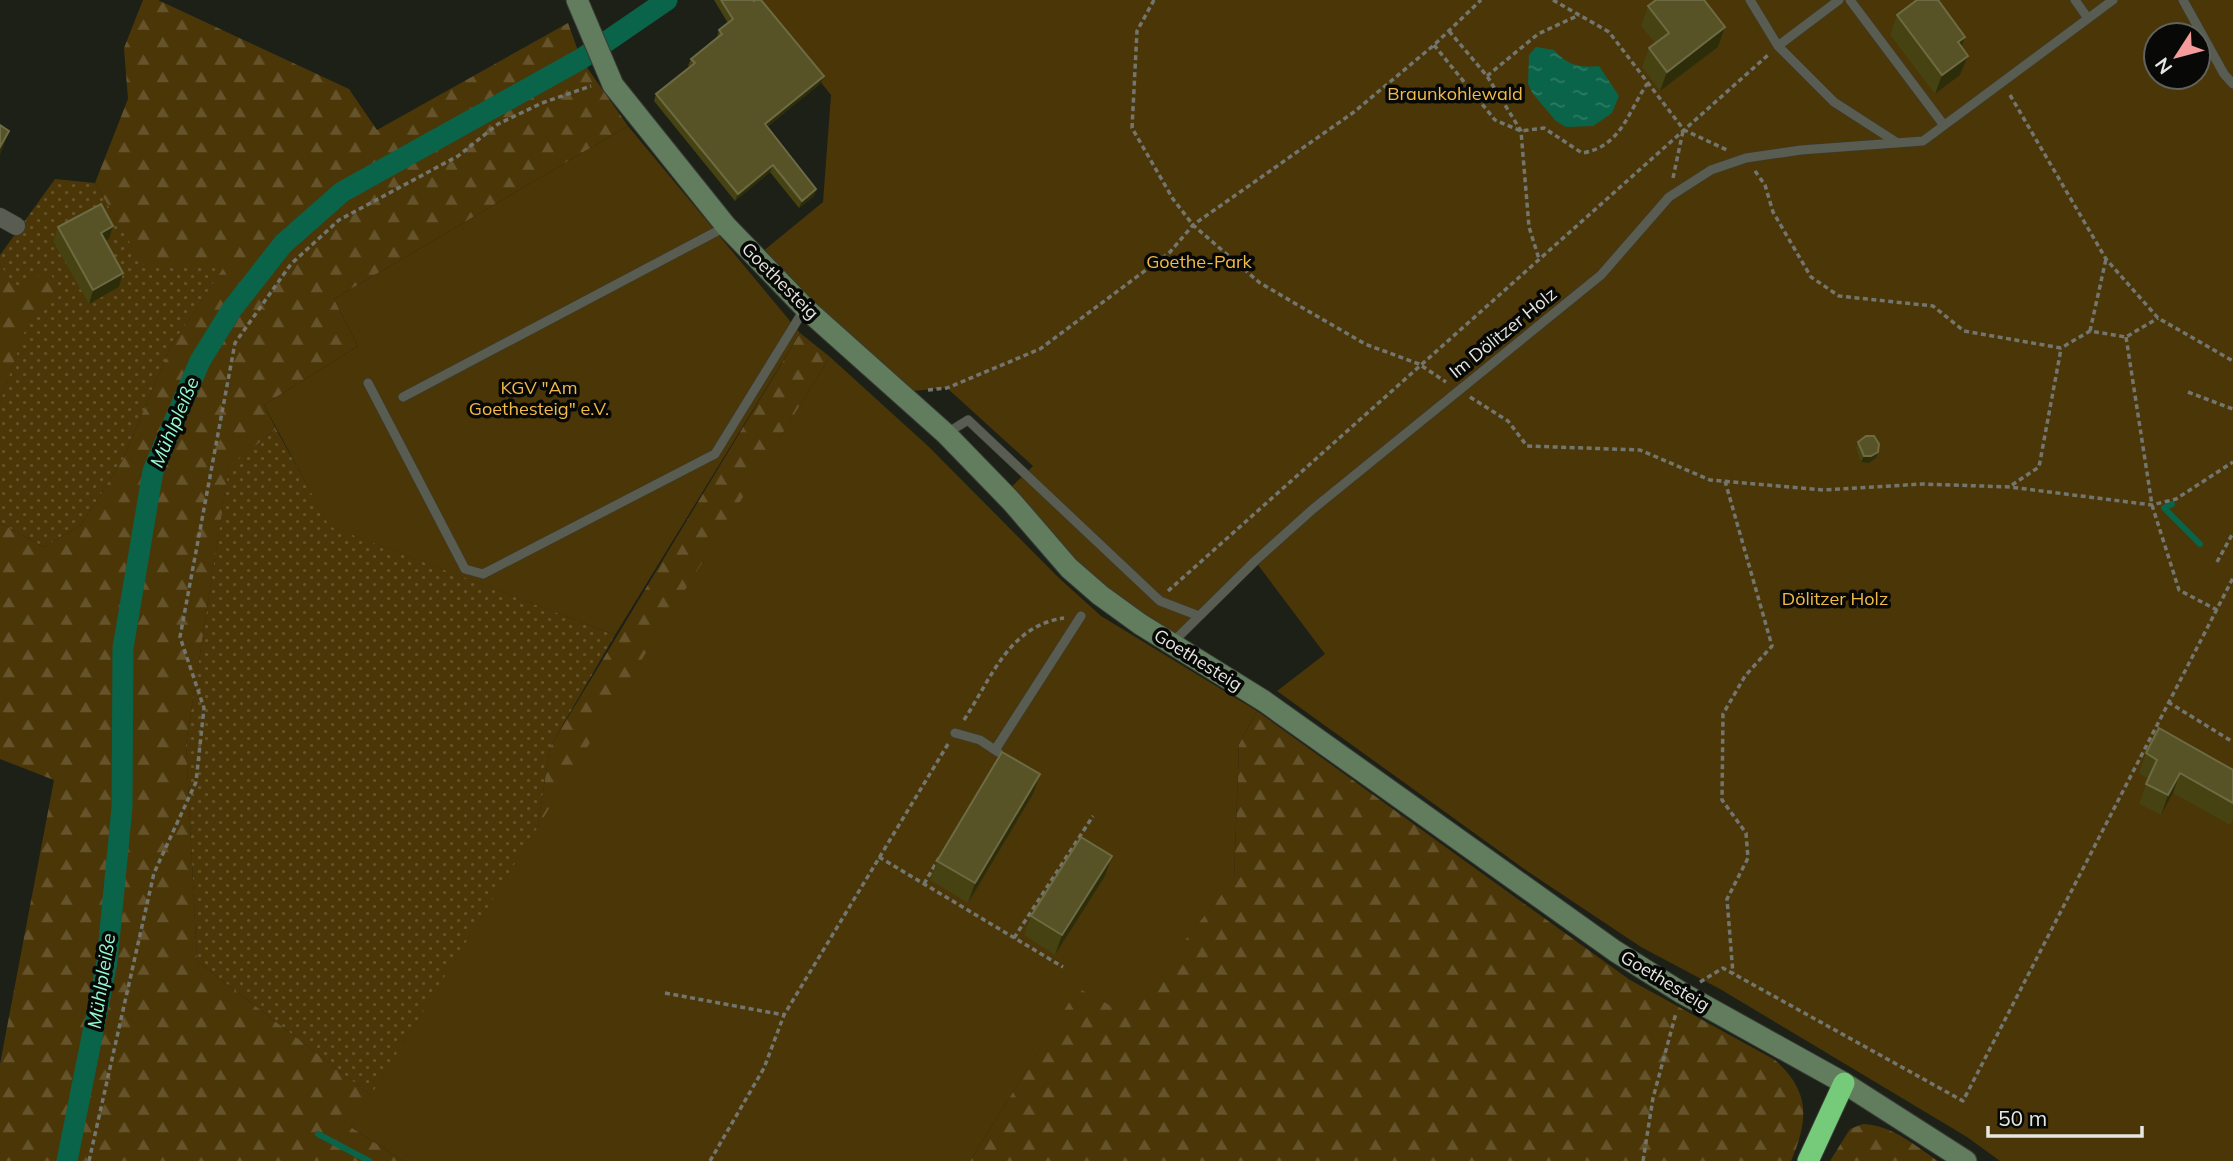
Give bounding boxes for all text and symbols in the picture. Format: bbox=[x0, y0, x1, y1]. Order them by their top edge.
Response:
north arrow bbox=[2142, 21, 2212, 91]
text: N bbox=[2149, 53, 2177, 79]
park label: Braunkohlewald bbox=[1387, 82, 1523, 105]
street label: Goethesteig bbox=[737, 237, 824, 324]
park label: Goethe-Park bbox=[1146, 250, 1253, 273]
street label: Im Dölitzer Holz bbox=[1444, 282, 1561, 383]
water label: Mühlpleiße bbox=[144, 373, 204, 471]
park label: KGV "Am Goethesteig" e.V. bbox=[469, 376, 609, 420]
park label: Dölitzer Holz bbox=[1782, 587, 1888, 610]
street label: Goethesteig bbox=[1150, 623, 1247, 696]
water label: Mühlpleiße bbox=[82, 932, 120, 1030]
street label: Goethesteig bbox=[1617, 945, 1714, 1016]
scale bar bbox=[1988, 1094, 2142, 1138]
text: 50 m bbox=[1998, 1105, 2047, 1131]

